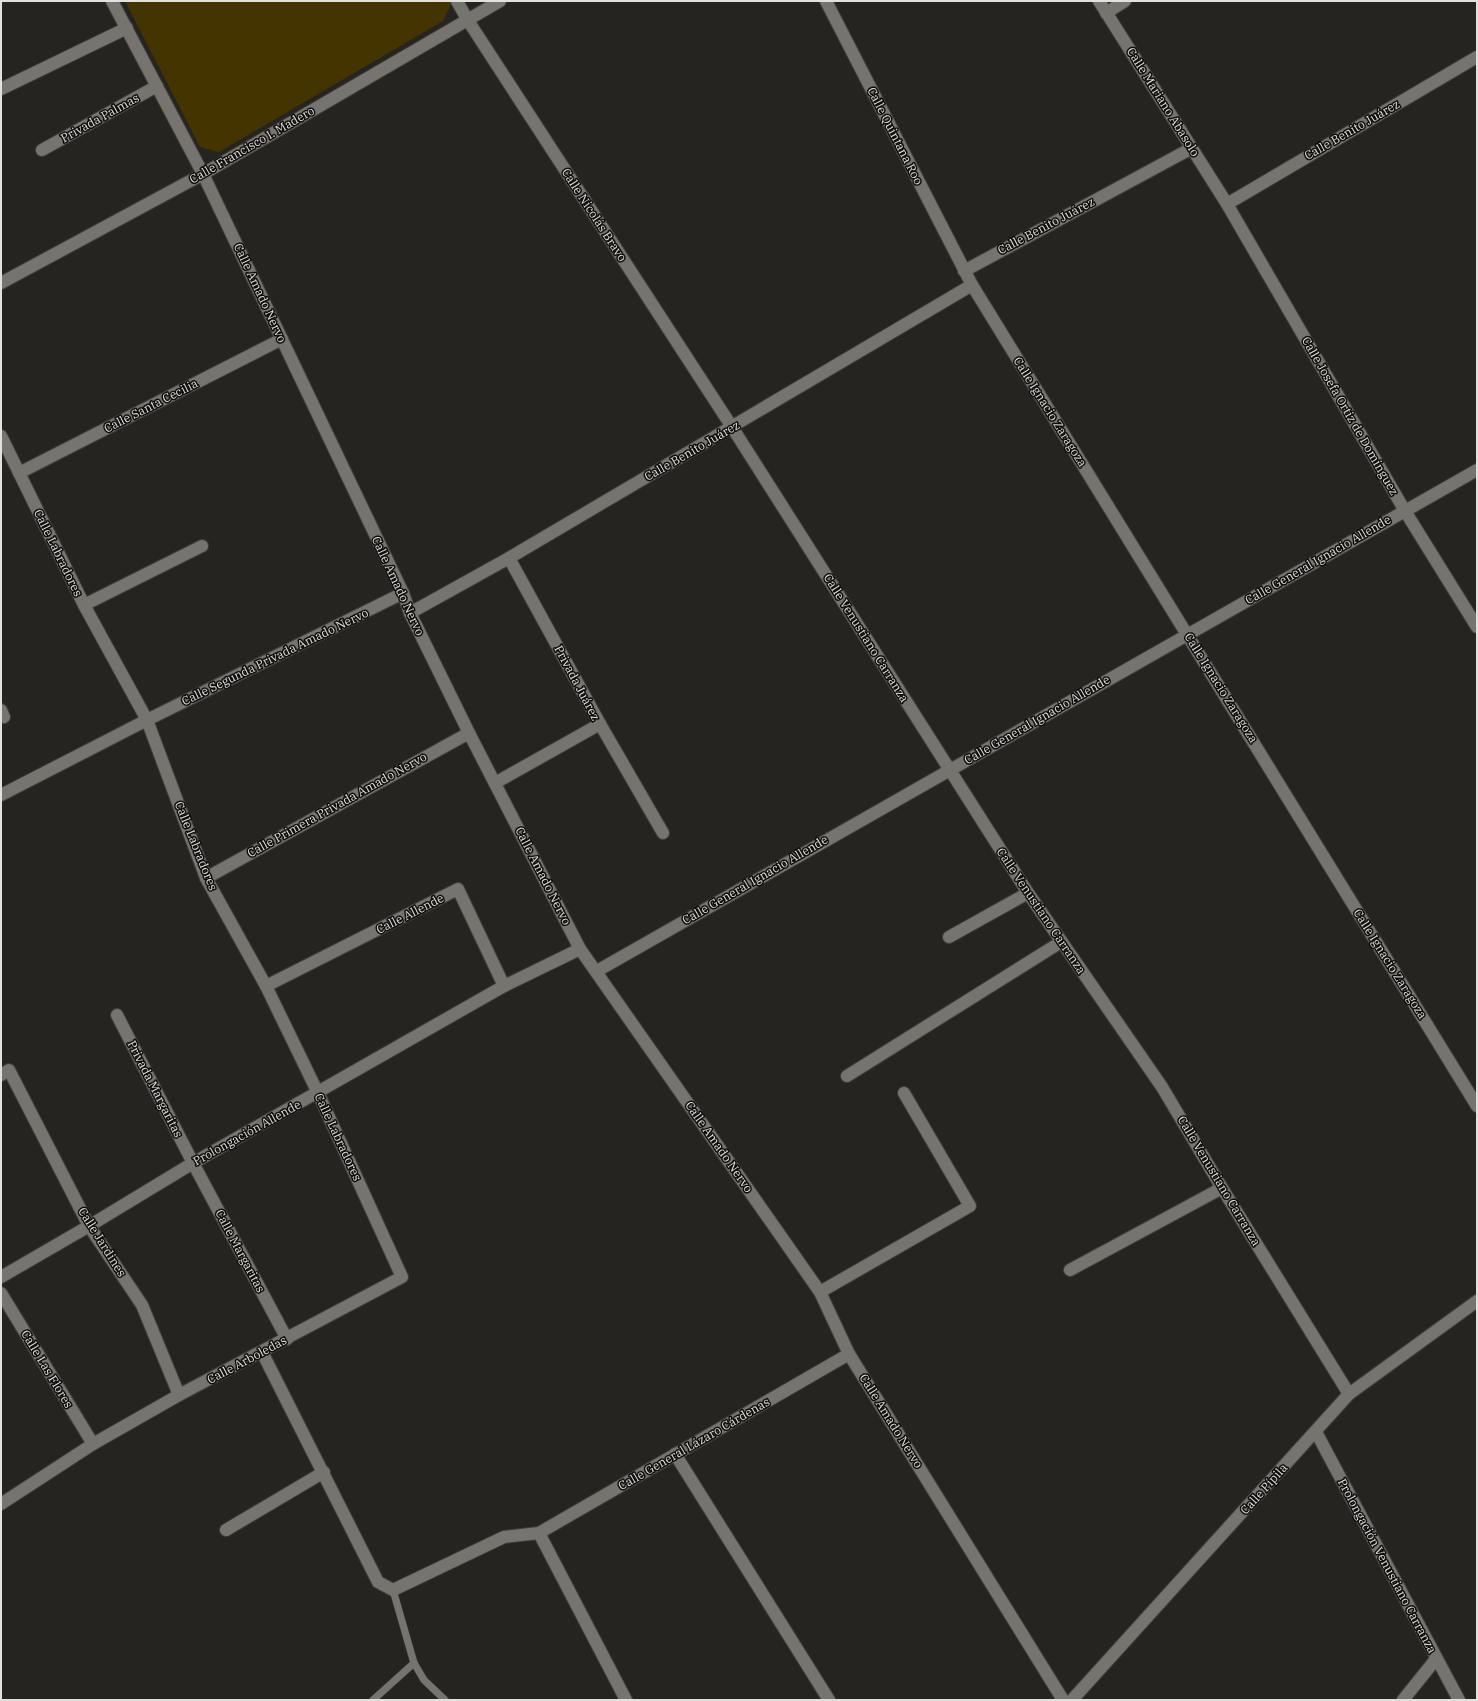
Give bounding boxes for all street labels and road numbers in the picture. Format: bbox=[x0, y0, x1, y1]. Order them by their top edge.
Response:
street label: Calle Mariano Abasolo bbox=[1124, 45, 1203, 159]
street label: Calle Quintana Roo bbox=[864, 85, 927, 187]
street label: Privada Palmas bbox=[58, 90, 142, 145]
street label: Calle Benito Juárez bbox=[1301, 96, 1402, 163]
street label: Calle Francisco I. Madero bbox=[187, 103, 317, 187]
street label: Calle Nicolás Bravo bbox=[559, 165, 630, 264]
street label: Calle Benito Juárez bbox=[995, 194, 1097, 257]
street label: Calle Amado Nervo bbox=[231, 241, 290, 345]
street label: Calle Josefa Ortiz de Domínguez bbox=[1299, 334, 1402, 498]
street label: Calle Ignacio Zaragoza bbox=[1010, 354, 1091, 470]
street label: Calle Santa Cecilia bbox=[101, 375, 201, 436]
street label: Calle Benito Juárez bbox=[641, 417, 742, 484]
street label: Calle Labradores bbox=[31, 507, 86, 599]
street label: Calle General Ignacio Allende bbox=[1242, 512, 1393, 607]
street label: Calle Amado Nervo bbox=[369, 534, 428, 638]
street label: Calle Venustiano Carranza bbox=[821, 571, 912, 705]
street label: Calle Segunda Privada Amado Nervo bbox=[179, 605, 371, 708]
street label: Calle Ignacio Zaragoza bbox=[1181, 630, 1262, 746]
street label: Privada Juárez bbox=[551, 643, 604, 723]
street label: Calle General Ignacio Allende bbox=[961, 672, 1112, 767]
street label: Calle Primera Privada Amado Nervo bbox=[244, 749, 429, 860]
street label: Calle Labradores bbox=[172, 799, 221, 893]
street label: Calle Amado Nervo bbox=[512, 824, 575, 928]
street label: Calle General Ignacio Allende bbox=[679, 832, 830, 927]
street label: Calle Venustiano Carranza bbox=[994, 845, 1089, 977]
street label: Calle Allende bbox=[373, 890, 446, 937]
street label: Calle Ignacio Zaragoza bbox=[1350, 906, 1431, 1022]
street label: Privada Margaritas bbox=[124, 1038, 186, 1140]
street label: Calle Labradores bbox=[312, 1091, 365, 1183]
street label: Prolongación Allende bbox=[190, 1097, 303, 1168]
street label: Calle Amado Nervo bbox=[682, 1098, 757, 1195]
street label: Calle Venustiano Carranza bbox=[1175, 1113, 1264, 1249]
street label: Calle Jardines bbox=[75, 1204, 130, 1279]
street label: Calle Margaritas bbox=[212, 1207, 269, 1295]
street label: Calle Las Flores bbox=[18, 1327, 77, 1411]
street label: Calle Arboledas bbox=[204, 1332, 289, 1387]
street label: Calle Amado Nervo bbox=[856, 1371, 927, 1471]
street label: Calle General Lázaro Cárdenas bbox=[615, 1394, 772, 1493]
street label: Calle Pípila bbox=[1237, 1460, 1291, 1517]
street label: Prolongación Venustiano Carranza bbox=[1335, 1476, 1440, 1656]

